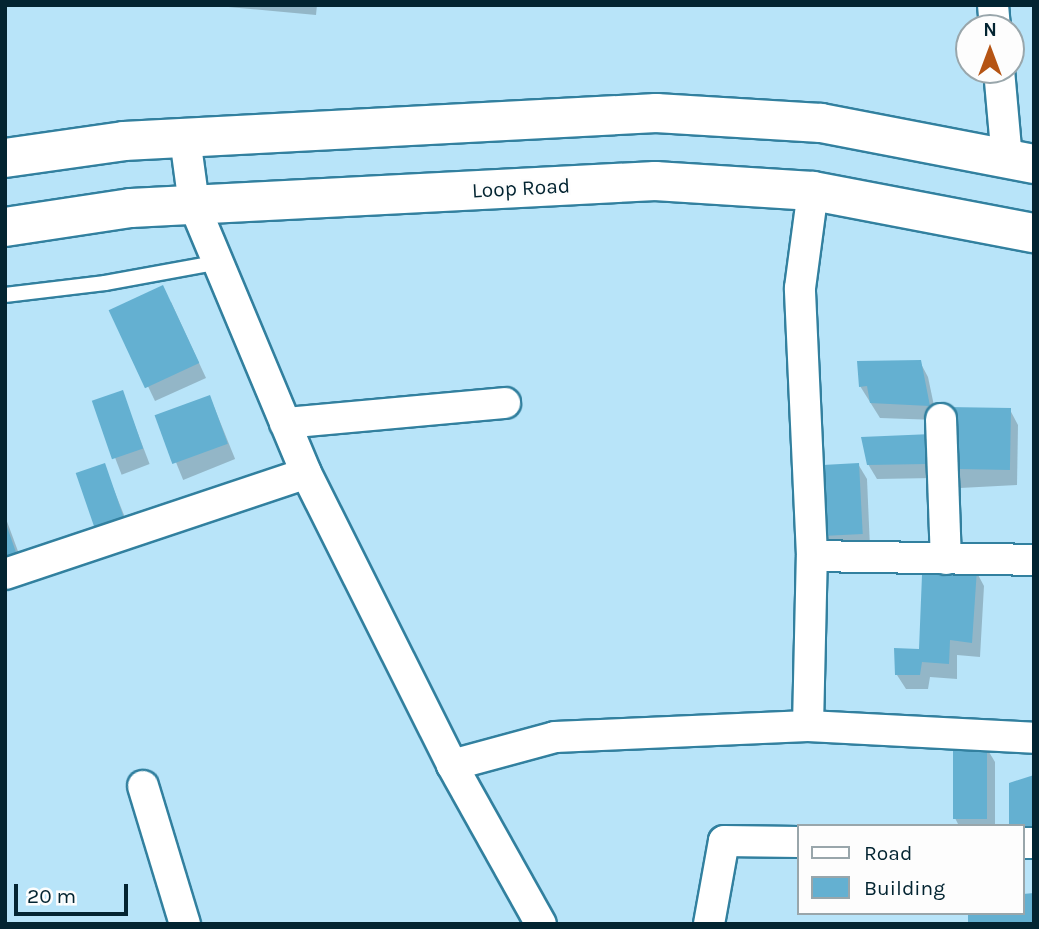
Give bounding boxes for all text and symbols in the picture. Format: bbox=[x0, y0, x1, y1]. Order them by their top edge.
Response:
north arrow bbox=[955, 14, 1025, 84]
text: N bbox=[983, 19, 997, 41]
street label: Loop Road bbox=[471, 173, 571, 203]
legend bbox=[797, 824, 1025, 915]
text: Road bbox=[864, 841, 912, 865]
scale bar bbox=[18, 870, 131, 914]
text: Building bbox=[864, 876, 945, 900]
text: 20 m bbox=[27, 884, 76, 908]

